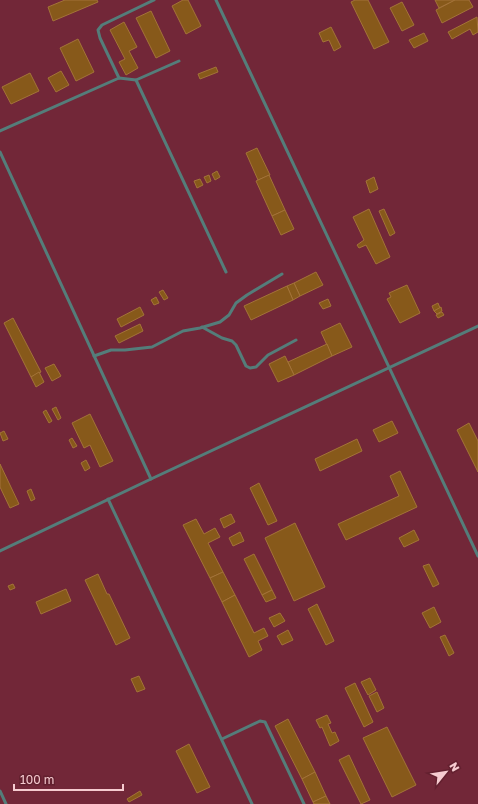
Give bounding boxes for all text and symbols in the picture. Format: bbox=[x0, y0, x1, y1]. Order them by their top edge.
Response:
north arrow bbox=[426, 752, 466, 792]
text: N bbox=[447, 760, 463, 774]
scale bar bbox=[14, 766, 123, 792]
text: 100 m bbox=[20, 772, 54, 787]

